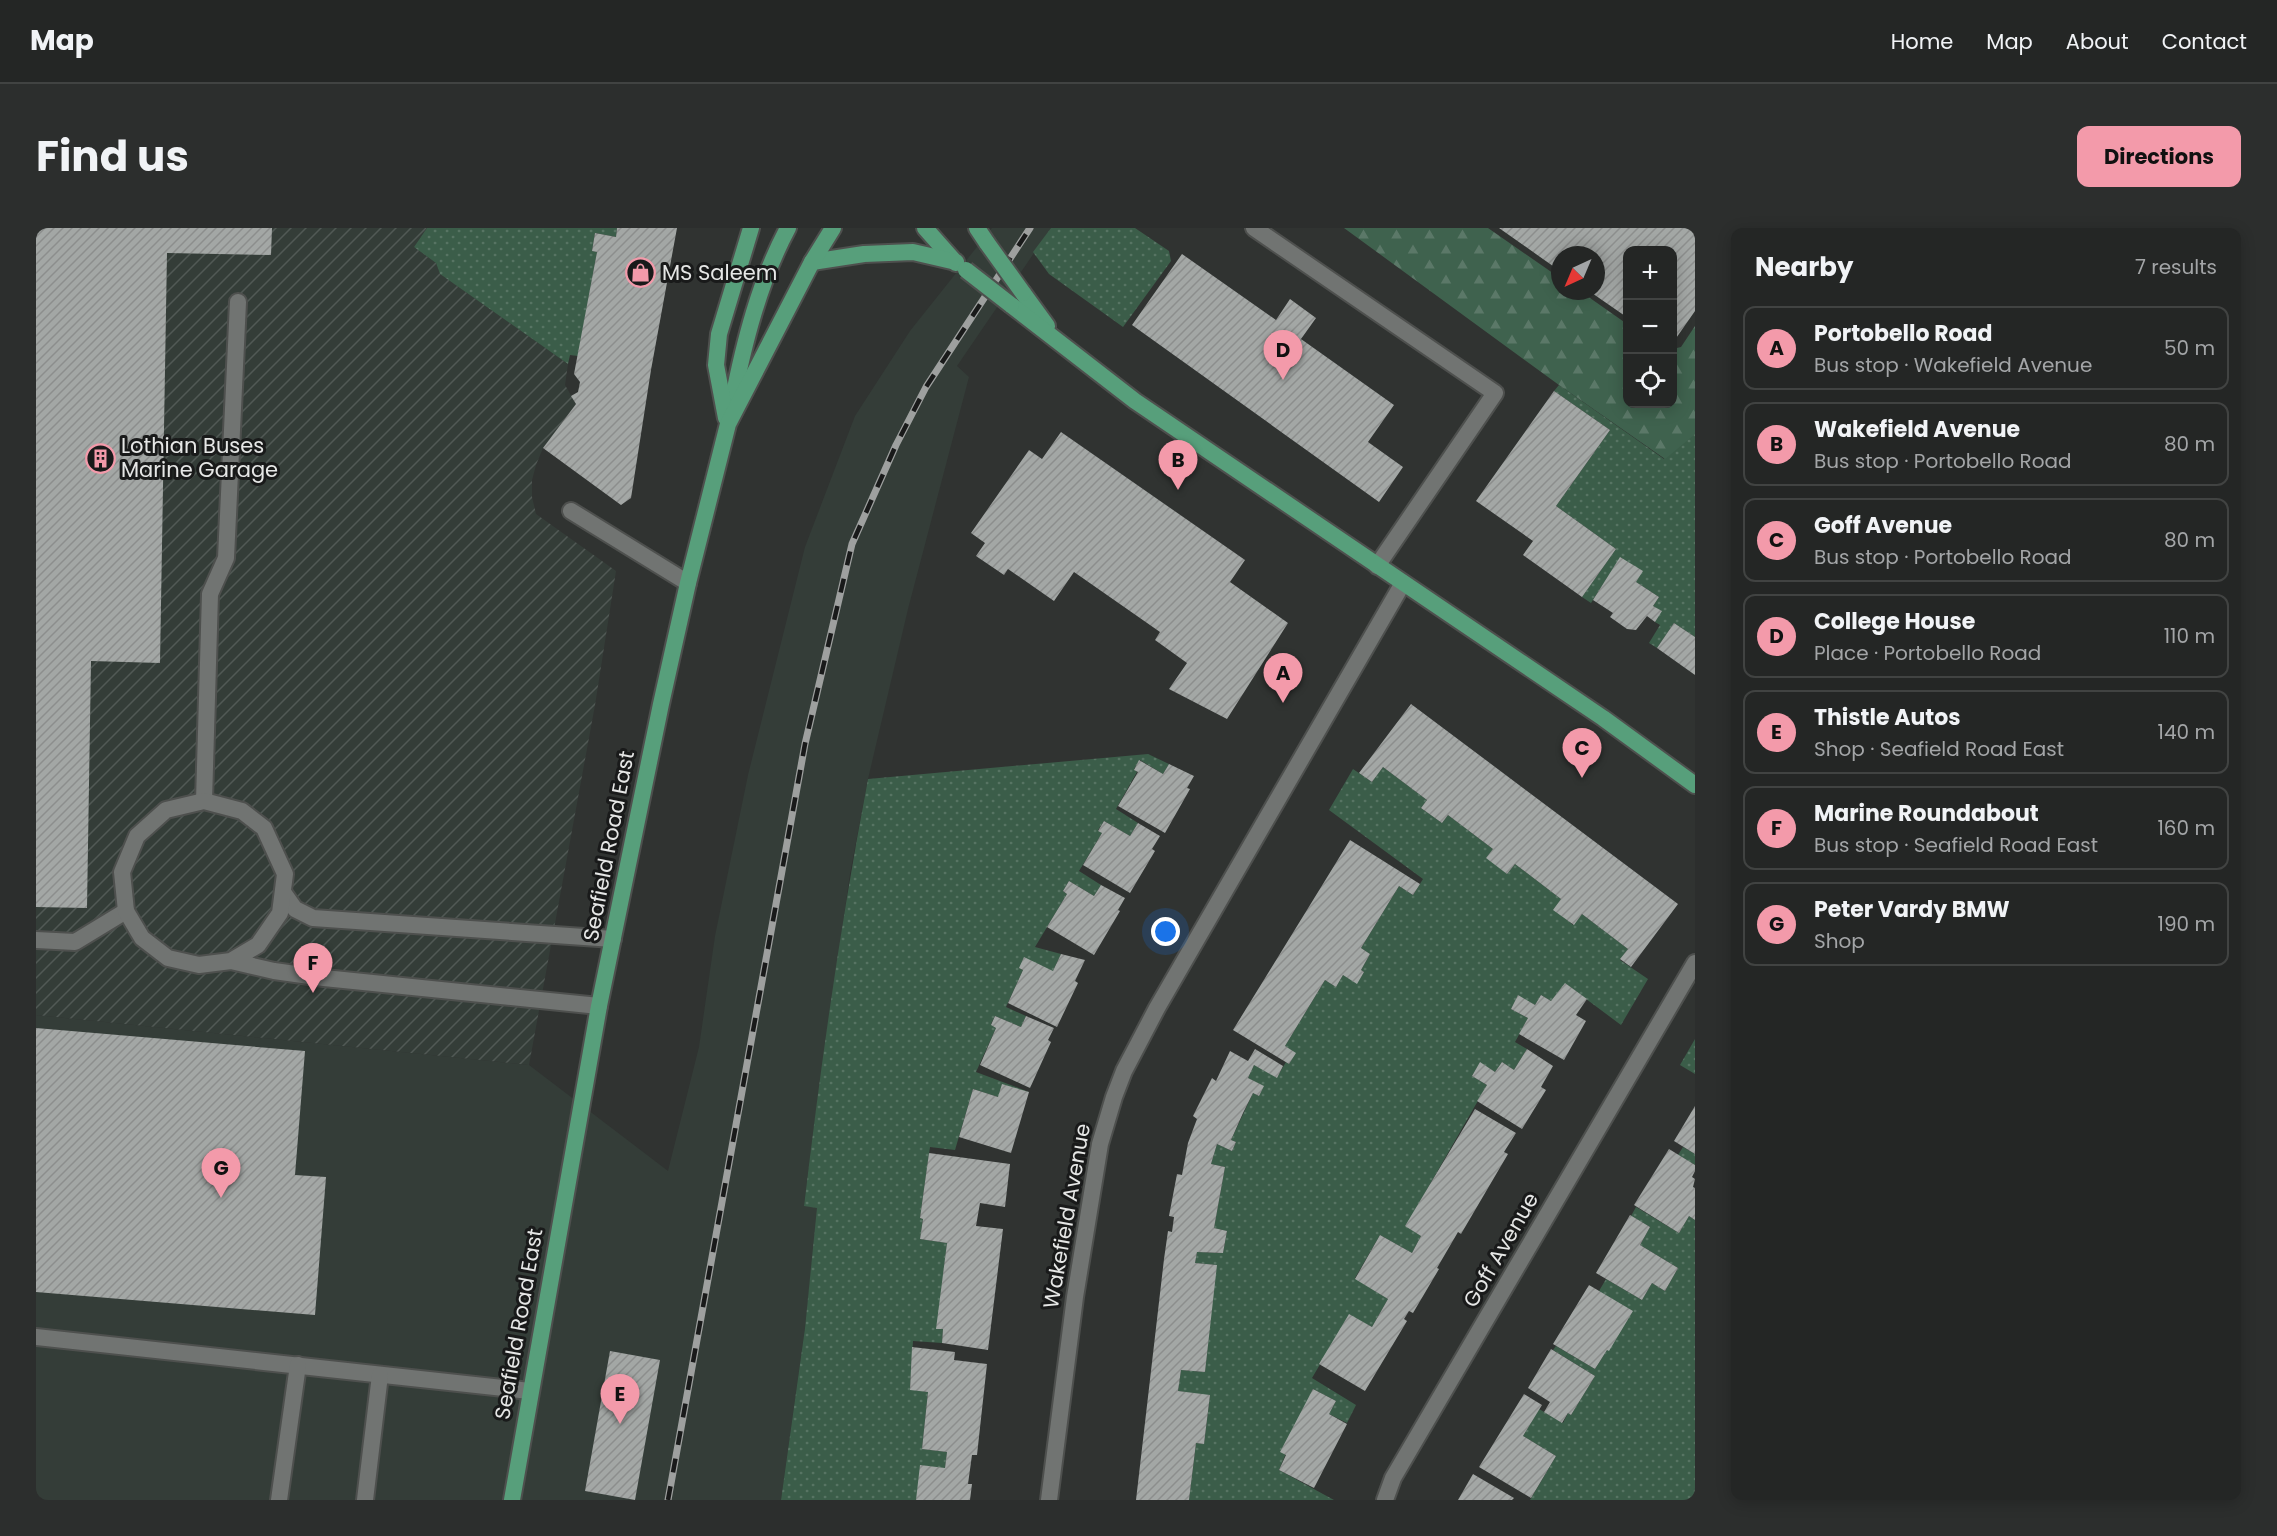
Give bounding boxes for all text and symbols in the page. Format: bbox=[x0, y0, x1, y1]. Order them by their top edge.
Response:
text: Map bbox=[30, 21, 94, 60]
text: Home bbox=[1891, 27, 1953, 56]
text: Map bbox=[1986, 27, 2033, 56]
text: About bbox=[2066, 27, 2129, 56]
text: Contact bbox=[2162, 27, 2247, 56]
button: Directions bbox=[2077, 126, 2241, 187]
text: Find us bbox=[36, 127, 189, 186]
north arrow bbox=[1551, 246, 1605, 300]
map controls bbox=[1623, 246, 1677, 408]
button: + bbox=[1623, 246, 1677, 300]
text: Nearby bbox=[1755, 249, 1853, 285]
text: 7 results bbox=[2135, 253, 2217, 281]
shop icon: MS Saleem bbox=[625, 257, 657, 289]
place label: MS Saleem bbox=[662, 258, 777, 287]
button: − bbox=[1623, 300, 1677, 354]
text: Portobello Road bbox=[1814, 318, 1993, 349]
pin: D bbox=[1264, 330, 1302, 380]
text: A bbox=[1769, 334, 1784, 362]
text: 50 m bbox=[2164, 334, 2215, 362]
text: Bus stop · Wakefield Avenue bbox=[1814, 351, 2092, 379]
button: locate bbox=[1623, 354, 1677, 408]
text: Wakefield Avenue bbox=[1814, 414, 2020, 445]
text: B bbox=[1770, 430, 1783, 458]
text: 80 m bbox=[2164, 430, 2215, 458]
place label: Lothian Buses Marine Garage bbox=[121, 431, 278, 484]
pin: B bbox=[1158, 440, 1198, 490]
building icon: Lothian Buses Marine Garage bbox=[84, 442, 116, 474]
text: Bus stop · Portobello Road bbox=[1814, 447, 2072, 475]
text: Goff Avenue bbox=[1814, 510, 1952, 541]
text: C bbox=[1769, 526, 1784, 554]
text: 80 m bbox=[2164, 526, 2215, 554]
text: Bus stop · Portobello Road bbox=[1814, 543, 2072, 571]
text: College House bbox=[1814, 606, 1975, 637]
text: D bbox=[1769, 622, 1784, 650]
text: 110 m bbox=[2164, 622, 2215, 650]
text: Place · Portobello Road bbox=[1814, 639, 2041, 667]
pin: A bbox=[1264, 654, 1302, 703]
text: Thistle Autos bbox=[1814, 702, 1961, 733]
text: E bbox=[1771, 718, 1782, 746]
text: 140 m bbox=[2158, 718, 2215, 746]
pin: C bbox=[1562, 728, 1602, 778]
text: Shop · Seafield Road East bbox=[1814, 735, 2064, 763]
street label: Seafield Road East bbox=[576, 748, 641, 944]
text: Marine Roundabout bbox=[1814, 798, 2039, 829]
text: F bbox=[1771, 814, 1782, 842]
text: 160 m bbox=[2157, 814, 2215, 842]
text: Bus stop · Seafield Road East bbox=[1814, 831, 2098, 859]
text: Peter Vardy BMW bbox=[1814, 894, 2010, 925]
text: G bbox=[1769, 910, 1784, 938]
text: 190 m bbox=[2158, 910, 2215, 938]
your location bbox=[1151, 917, 1180, 946]
text: Shop bbox=[1814, 927, 1865, 955]
pin: F bbox=[294, 944, 332, 993]
street label: Wakefield Avenue bbox=[1036, 1121, 1097, 1311]
pin: G bbox=[202, 1148, 240, 1198]
street label: Goff Avenue bbox=[1456, 1187, 1545, 1312]
street label: Seafield Road East bbox=[487, 1226, 550, 1422]
pin: E bbox=[600, 1374, 640, 1424]

